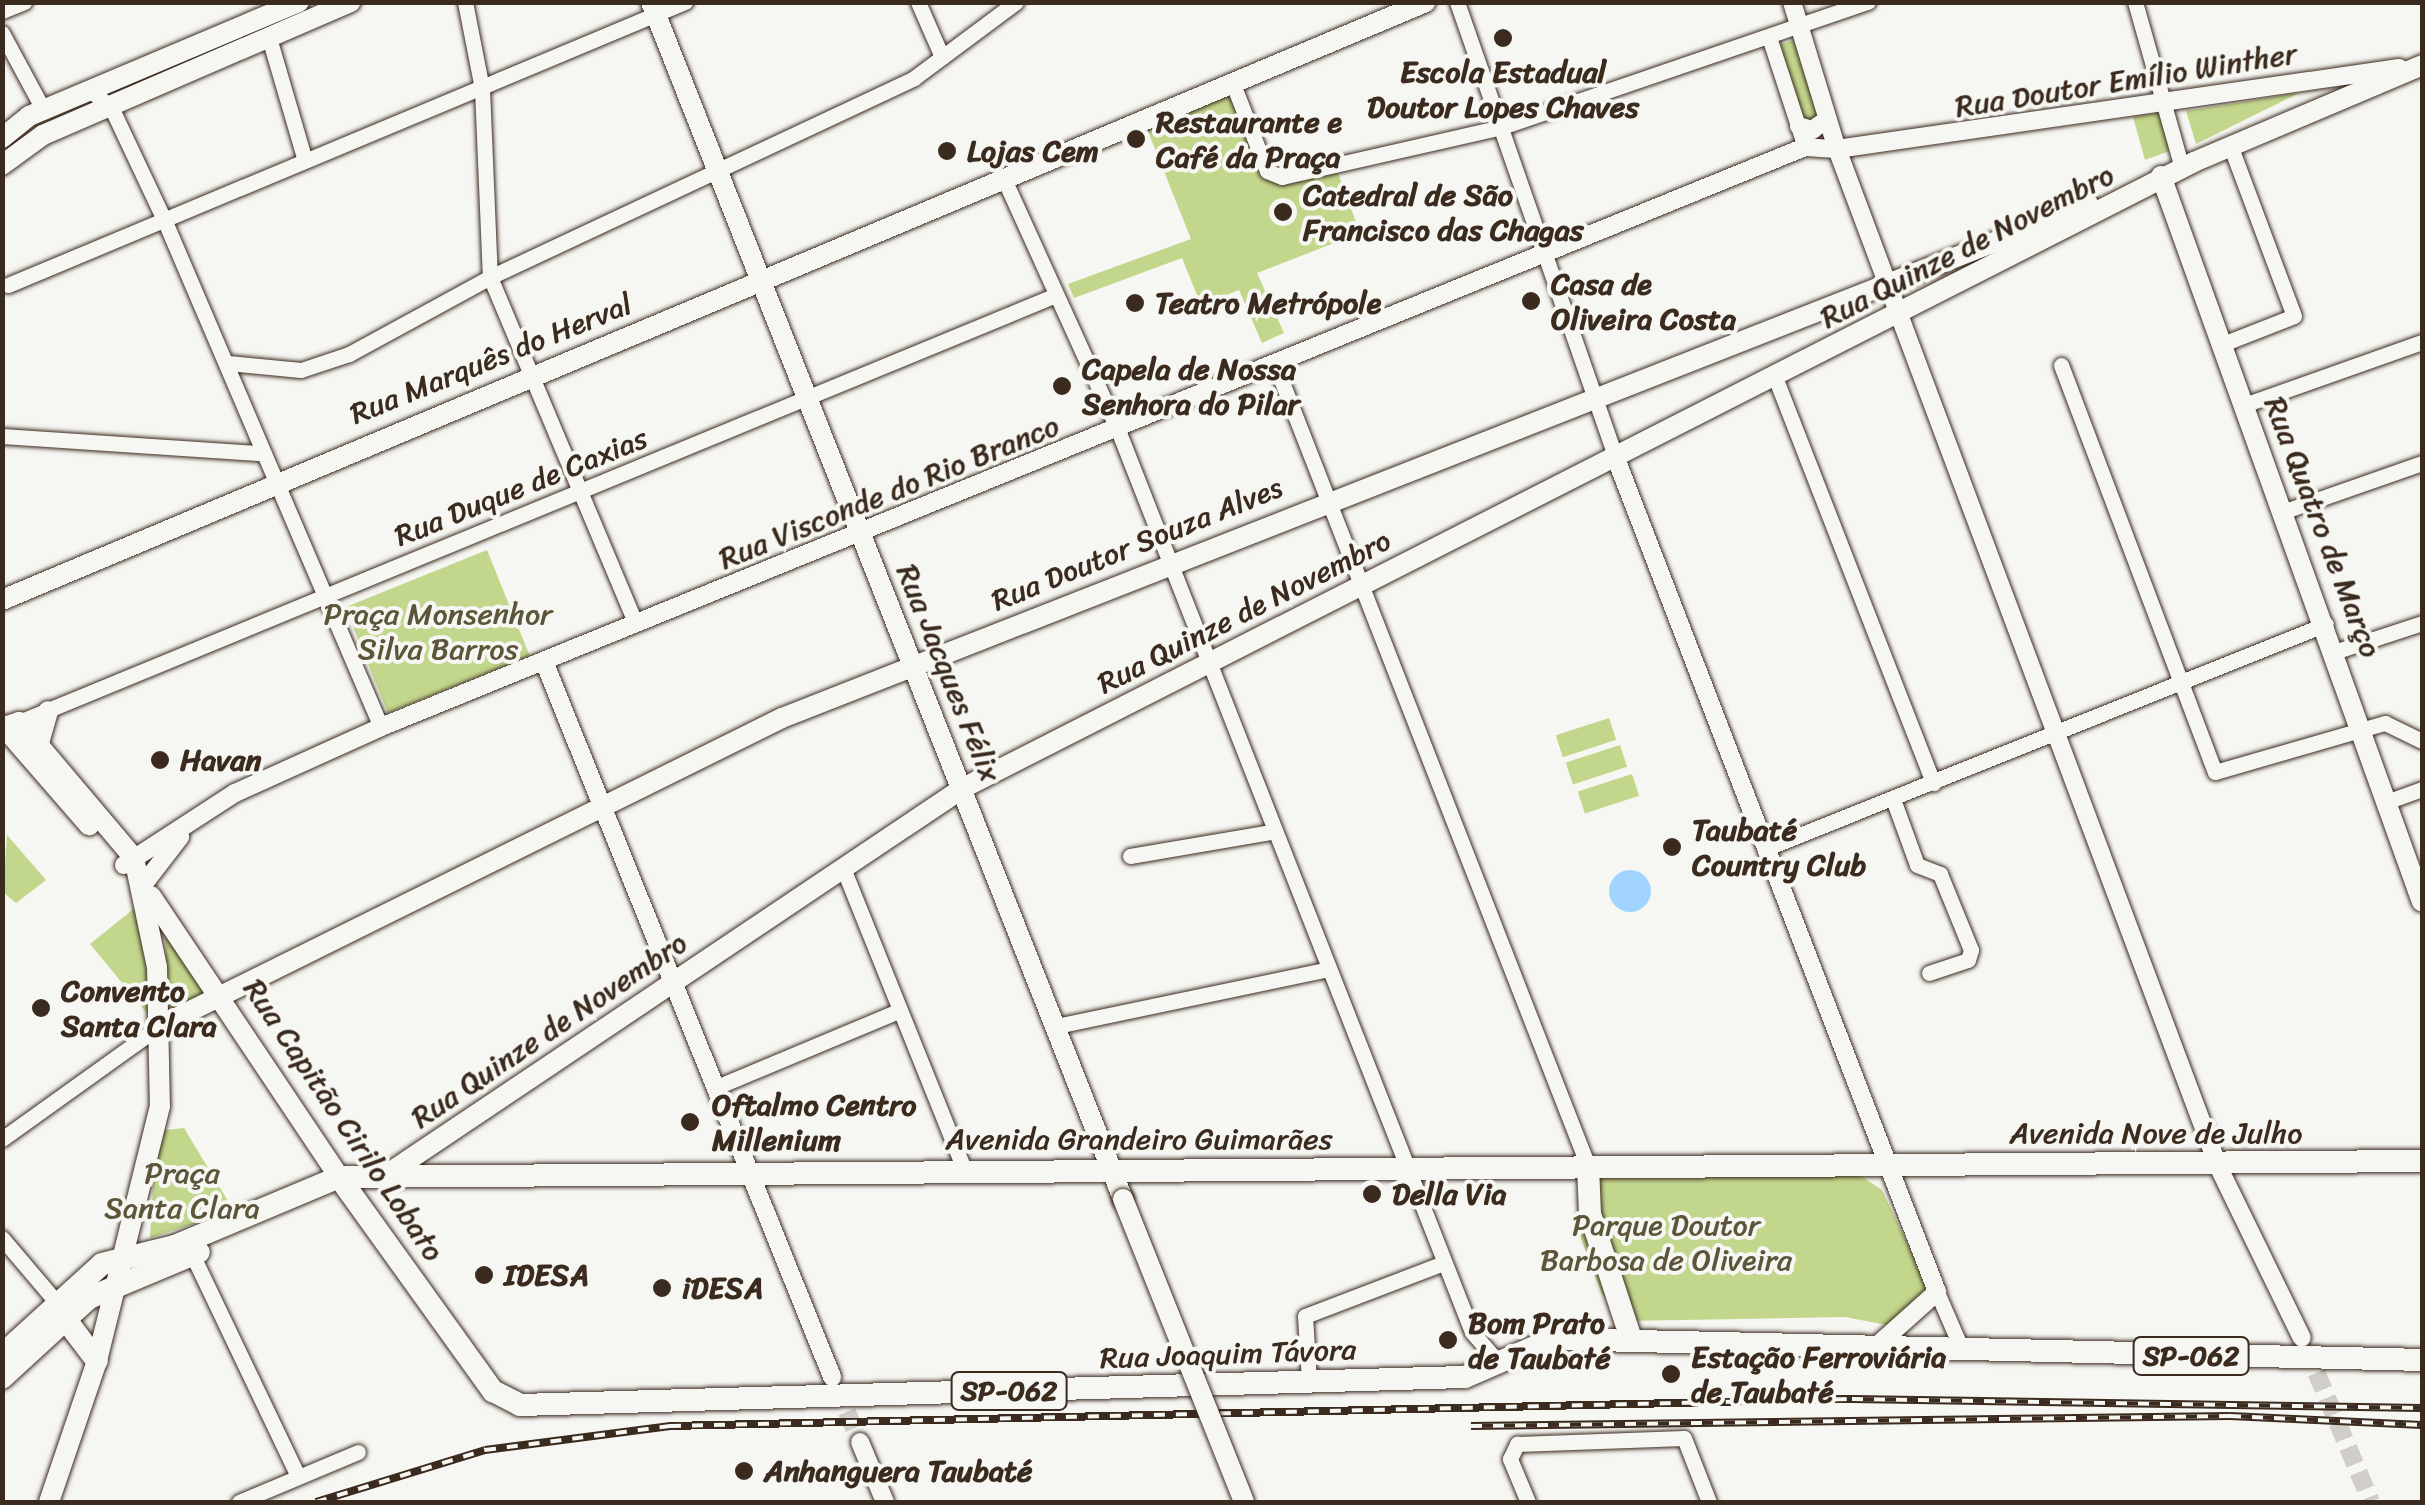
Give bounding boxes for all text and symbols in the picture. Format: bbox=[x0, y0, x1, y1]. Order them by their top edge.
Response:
marker: Escola Estadual Doutor Lopes Chaves bbox=[1492, 27, 1514, 49]
street label: Rua Doutor Emílio Winther bbox=[1952, 35, 2300, 125]
place label: Escola Estadual Doutor Lopes Chaves bbox=[1368, 54, 1638, 124]
place label: Restaurante e Café da Praça bbox=[1156, 104, 1343, 174]
marker: Restaurante e Café da Praça bbox=[1125, 128, 1147, 150]
place label: Lojas Cem bbox=[967, 133, 1100, 169]
marker: Lojas Cem bbox=[936, 140, 958, 162]
street label: Rua Quinze de Novembro bbox=[1814, 156, 2120, 336]
place label: Catedral de São Francisco das Chagas bbox=[1303, 177, 1582, 248]
marker: Catedral de São Francisco das Chagas bbox=[1272, 201, 1294, 223]
place label: Casa de Oliveira Costa bbox=[1551, 266, 1736, 336]
place label: Teatro Metrópole bbox=[1155, 285, 1382, 321]
street label: Rua Marquês do Herval bbox=[345, 286, 637, 432]
marker: Casa de Oliveira Costa bbox=[1520, 290, 1542, 312]
marker: Teatro Metrópole bbox=[1124, 292, 1146, 314]
place label: Capela de Nossa Senhora do Pilar bbox=[1082, 351, 1300, 422]
marker: Capela de Nossa Senhora do Pilar bbox=[1051, 375, 1073, 397]
street label: Rua Quatro de Março bbox=[2257, 391, 2389, 663]
street label: Rua Visconde do Rio Branco bbox=[714, 407, 1064, 577]
street label: Rua Duque de Caxias bbox=[389, 420, 653, 554]
street label: Rua Doutor Souza Alves bbox=[986, 469, 1288, 619]
street label: Rua Quinze de Novembro bbox=[1091, 522, 1397, 702]
street label: Rua Jacques Félix bbox=[889, 559, 1009, 787]
park label: Praça Monsenhor Silva Barros bbox=[324, 596, 552, 666]
place label: Havan bbox=[180, 742, 261, 778]
marker: Havan bbox=[149, 749, 171, 771]
place label: Taubaté Country Club bbox=[1692, 812, 1866, 882]
marker: Taubaté Country Club bbox=[1661, 836, 1683, 858]
street label: Rua Quinze de Novembro bbox=[405, 924, 693, 1136]
street label: Rua Capitão Cirilo Lobato bbox=[236, 972, 452, 1268]
place label: Convento Santa Clara bbox=[61, 973, 217, 1044]
marker: Convento Santa Clara bbox=[30, 997, 52, 1019]
place label: Oftalmo Centro Millenium bbox=[712, 1087, 917, 1158]
marker: Oftalmo Centro Millenium bbox=[677, 1109, 703, 1135]
street label: Avenida Nove de Julho bbox=[2009, 1115, 2303, 1151]
street label: Avenida Grandeiro Guimarães bbox=[946, 1121, 1332, 1157]
park label: Praça Santa Clara bbox=[104, 1155, 260, 1226]
place label: Della Via bbox=[1392, 1176, 1506, 1212]
marker: Della Via bbox=[1361, 1183, 1383, 1205]
park label: Parque Doutor Barbosa de Oliveira bbox=[1539, 1207, 1793, 1278]
place label: IDESA bbox=[504, 1257, 589, 1293]
marker: IDESA bbox=[473, 1264, 495, 1286]
place label: iDESA bbox=[682, 1270, 763, 1306]
marker: iDESA bbox=[651, 1277, 673, 1299]
place label: Bom Prato de Taubaté bbox=[1468, 1305, 1612, 1376]
marker: Bom Prato de Taubaté bbox=[1437, 1329, 1459, 1351]
street label: Rua Joaquim Távora bbox=[1099, 1332, 1357, 1376]
road number: SP-062 bbox=[2131, 1333, 2251, 1379]
place label: Estação Ferroviária de Taubaté bbox=[1691, 1339, 1947, 1410]
marker: Estação Ferroviária de Taubaté bbox=[1660, 1363, 1682, 1385]
road number: SP-062 bbox=[949, 1368, 1069, 1414]
place label: Anhanguera Taubaté bbox=[764, 1453, 1033, 1489]
marker: Anhanguera Taubaté bbox=[733, 1460, 755, 1482]

